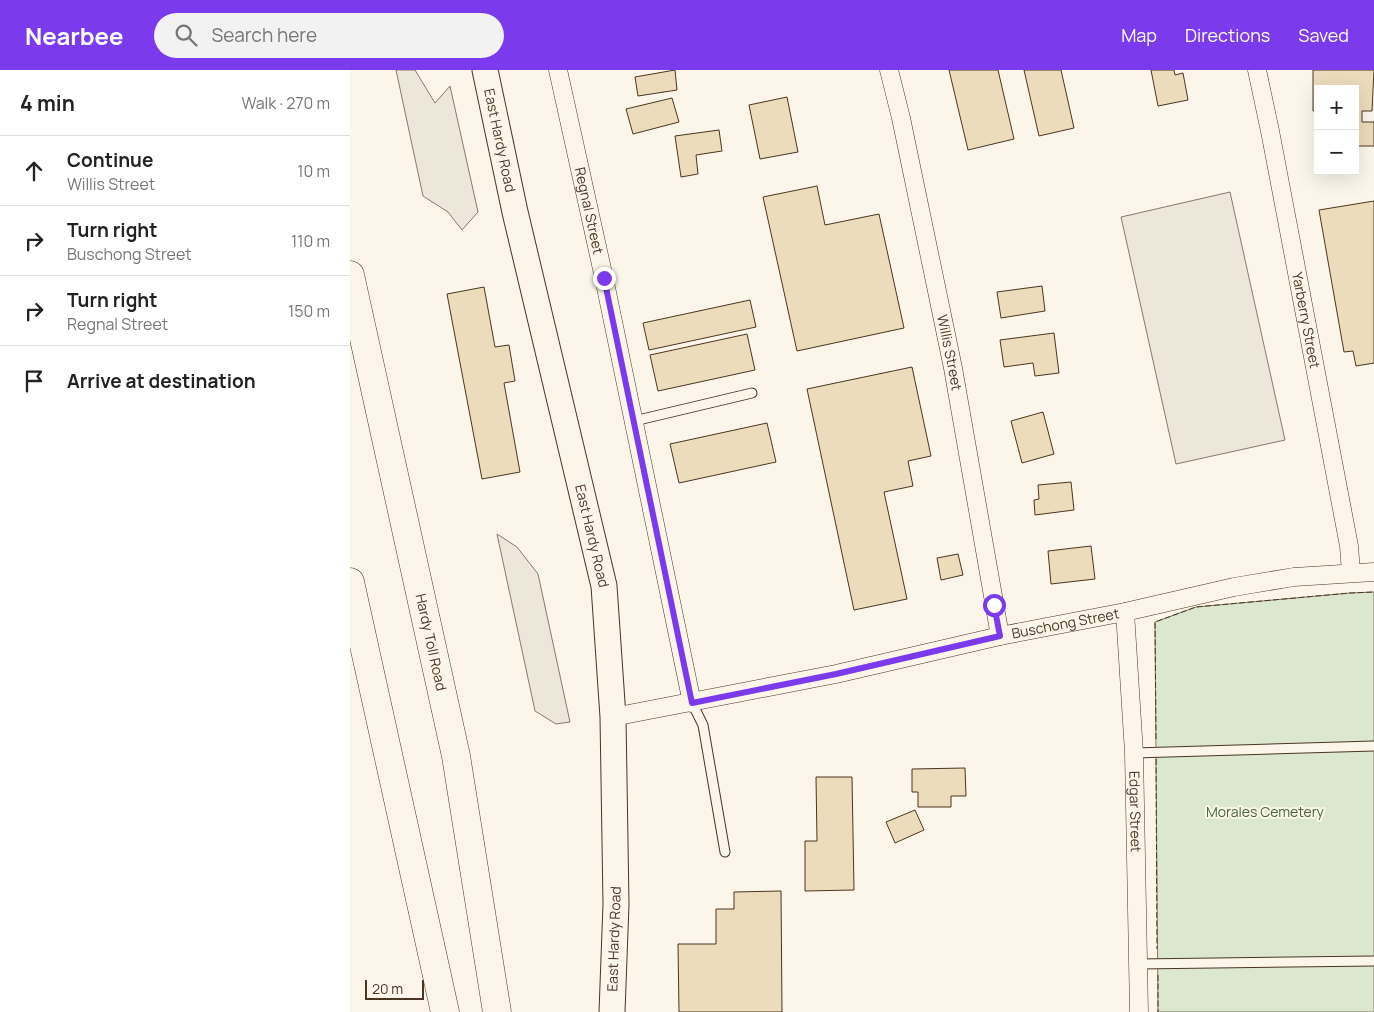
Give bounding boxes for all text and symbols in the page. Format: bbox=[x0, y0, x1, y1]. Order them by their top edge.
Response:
search box bbox=[154, 13, 504, 58]
text: Nearbee bbox=[25, 19, 124, 52]
icon: search bbox=[172, 21, 200, 49]
text: Search here bbox=[212, 22, 317, 48]
text: Map bbox=[1121, 23, 1157, 47]
text: Directions bbox=[1185, 23, 1270, 47]
text: Saved bbox=[1298, 23, 1349, 47]
map controls bbox=[1314, 85, 1359, 175]
button: + bbox=[1314, 85, 1359, 130]
street label: East Hardy Road bbox=[480, 87, 521, 194]
text: 4 min bbox=[20, 89, 75, 117]
text: Walk · 270 m bbox=[241, 92, 330, 114]
button: − bbox=[1314, 130, 1359, 175]
text: Continue bbox=[67, 147, 153, 173]
icon: ahead bbox=[20, 157, 48, 185]
text: 10 m bbox=[297, 160, 330, 182]
street label: Regnal Street bbox=[571, 165, 609, 256]
text: Willis Street bbox=[67, 173, 155, 195]
text: Turn right bbox=[67, 217, 157, 243]
icon: right bbox=[20, 227, 48, 255]
text: 110 m bbox=[291, 230, 330, 252]
text: Buschong Street bbox=[67, 243, 192, 265]
route end bbox=[593, 267, 616, 290]
street label: Yarberry Street bbox=[1288, 271, 1325, 370]
text: Turn right bbox=[67, 287, 157, 313]
icon: right bbox=[20, 297, 48, 325]
text: 150 m bbox=[288, 300, 330, 322]
text: Regnal Street bbox=[67, 313, 168, 335]
street label: Willis Street bbox=[933, 313, 967, 392]
icon: arrive bbox=[20, 367, 48, 395]
text: Arrive at destination bbox=[67, 368, 256, 394]
street label: East Hardy Road bbox=[571, 482, 614, 589]
street label: Hardy Toll Road bbox=[411, 592, 451, 692]
route start bbox=[983, 594, 1006, 617]
street label: Buschong Street bbox=[1010, 603, 1121, 643]
street label: Edgar Street bbox=[1125, 771, 1146, 853]
park label: Morales Cemetery bbox=[1206, 802, 1325, 821]
street label: East Hardy Road bbox=[602, 886, 625, 992]
scale bar bbox=[365, 977, 424, 1000]
text: 20 m bbox=[372, 979, 403, 998]

